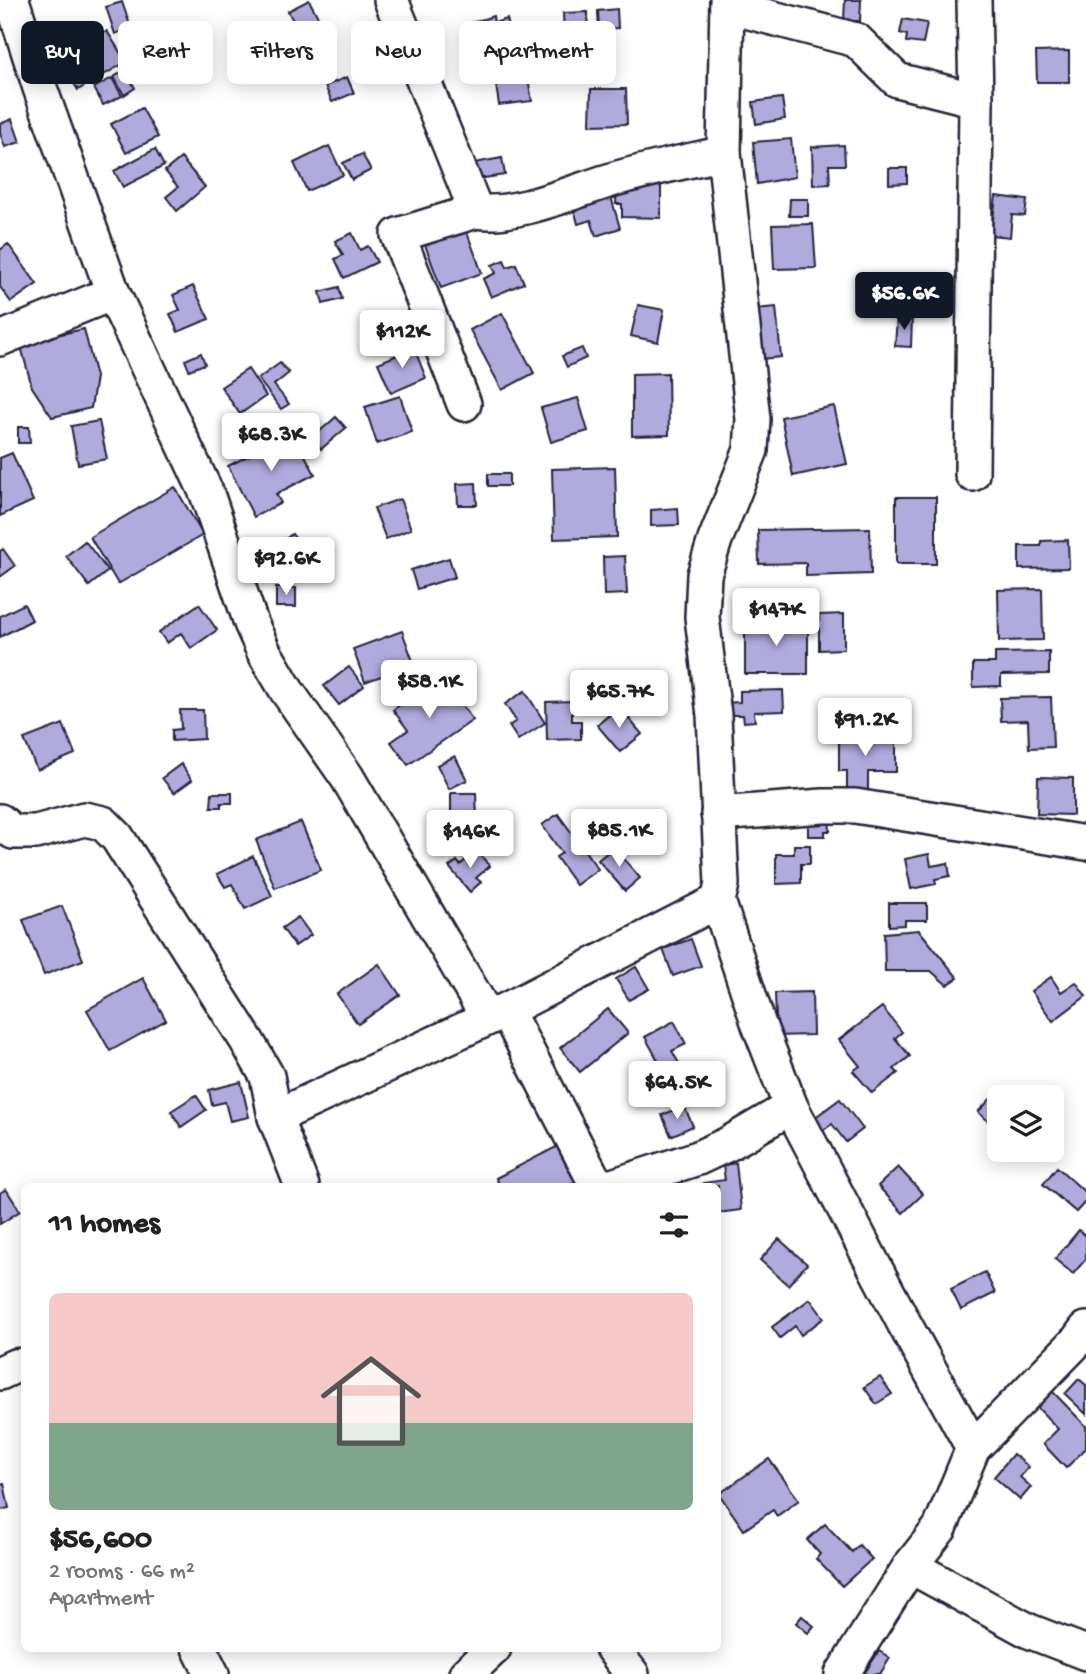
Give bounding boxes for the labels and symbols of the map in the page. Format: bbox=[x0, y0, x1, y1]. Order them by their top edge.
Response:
pin: $56.6K bbox=[847, 272, 961, 332]
pin: $112K bbox=[353, 310, 451, 370]
pin: $68.3K bbox=[214, 414, 328, 473]
pin: $92.6K bbox=[229, 538, 343, 597]
pin: $147K bbox=[727, 588, 825, 648]
pin: $58.1K bbox=[372, 660, 486, 720]
pin: $65.7K bbox=[562, 670, 676, 730]
pin: $91.2K bbox=[808, 698, 922, 758]
pin: $146K bbox=[421, 810, 519, 870]
pin: $85.1K bbox=[562, 810, 676, 869]
pin: $64.5K bbox=[620, 1062, 734, 1121]

